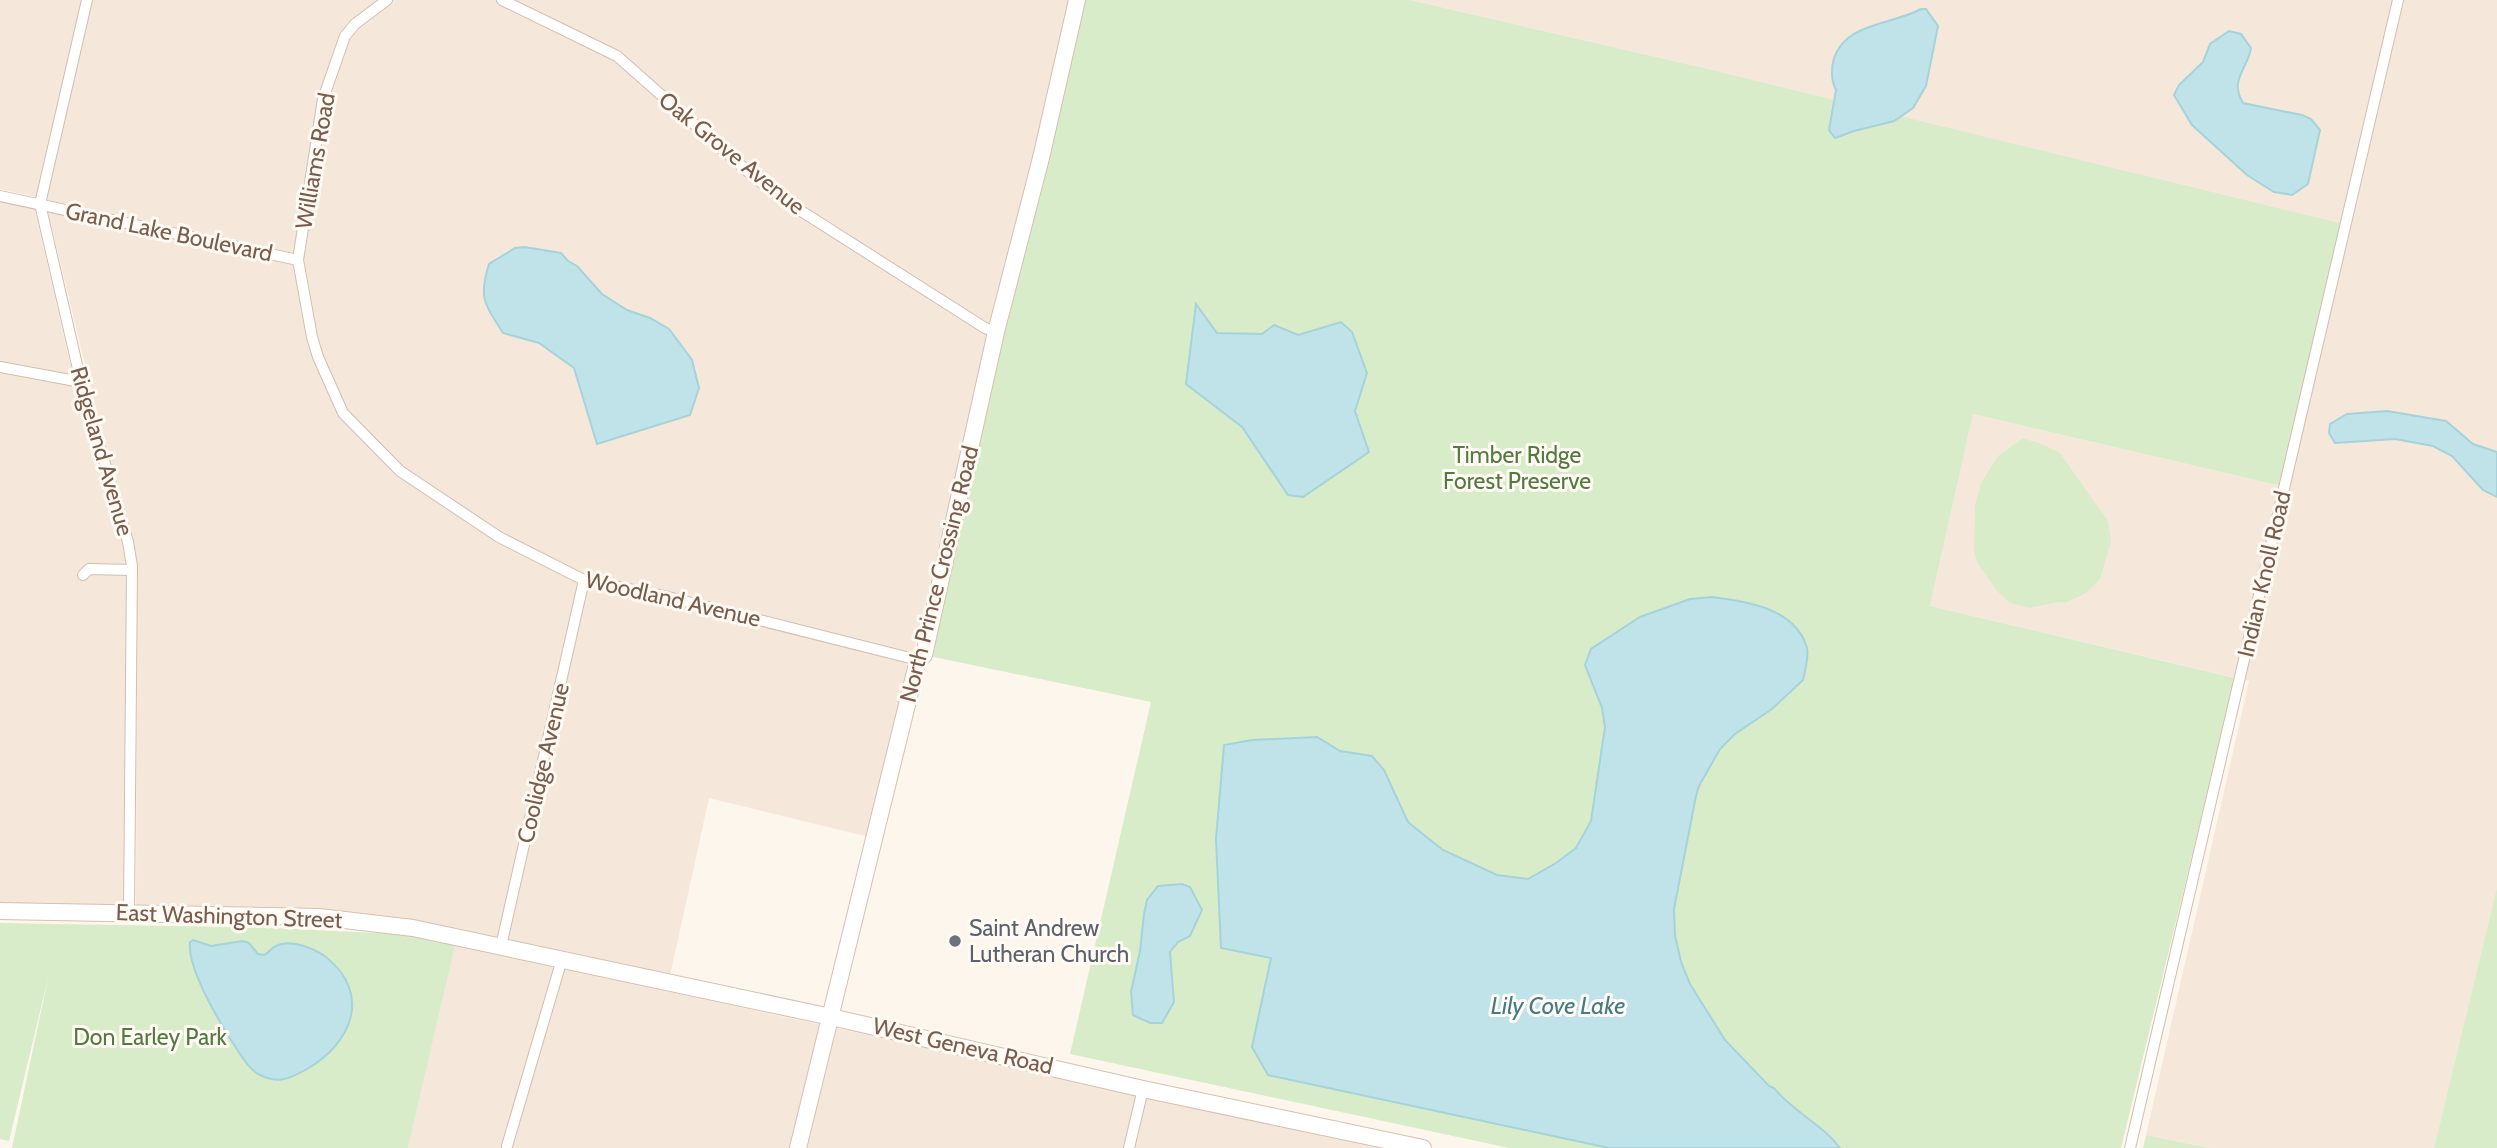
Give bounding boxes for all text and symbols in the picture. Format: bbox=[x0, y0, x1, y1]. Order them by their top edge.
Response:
street label: Oak Grove Avenue bbox=[653, 86, 811, 221]
street label: Williams Road bbox=[289, 91, 341, 231]
street label: Grand Lake Boulevard bbox=[63, 196, 275, 268]
street label: Ridgeland Avenue bbox=[64, 363, 140, 539]
park label: Timber Ridge Forest Preserve bbox=[1443, 441, 1591, 495]
street label: North Prince Crossing Road bbox=[894, 443, 984, 705]
street label: Indian Knoll Road bbox=[2231, 488, 2297, 660]
street label: Woodland Avenue bbox=[583, 565, 764, 633]
street label: Coolidge Avenue bbox=[511, 680, 575, 846]
street label: East Washington Street bbox=[115, 898, 343, 934]
place label: Saint Andrew Lutheran Church bbox=[969, 914, 1129, 968]
marker: Saint Andrew Lutheran Church bbox=[947, 933, 963, 949]
water label: Lily Cove Lake bbox=[1491, 991, 1625, 1020]
street label: West Geneva Road bbox=[870, 1012, 1056, 1080]
park label: Don Earley Park bbox=[73, 1023, 227, 1051]

